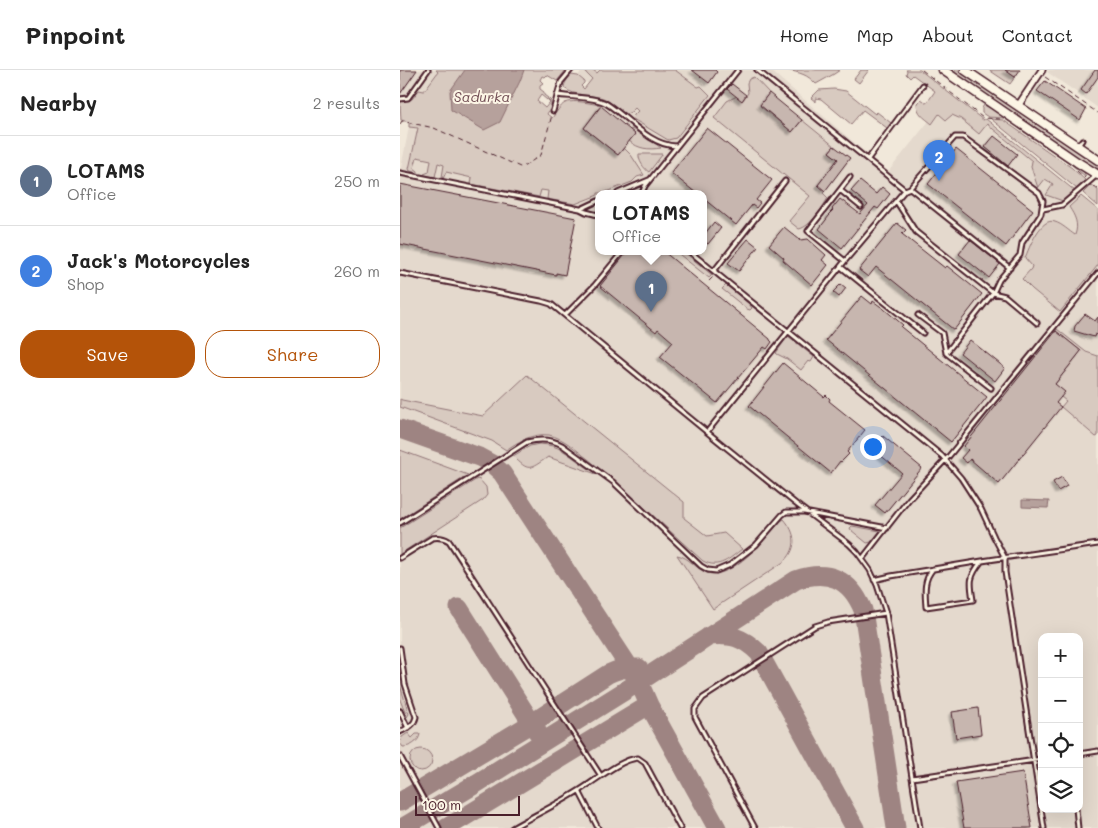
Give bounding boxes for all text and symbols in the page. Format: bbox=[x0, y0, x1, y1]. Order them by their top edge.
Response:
text: Pinpoint bbox=[25, 19, 126, 50]
text: Home bbox=[780, 23, 829, 47]
text: Map bbox=[857, 23, 893, 47]
text: About bbox=[921, 23, 974, 47]
text: Contact bbox=[1002, 23, 1073, 47]
water label: Sadurka bbox=[454, 87, 510, 106]
text: Nearby bbox=[20, 89, 97, 116]
text: 2 results bbox=[313, 92, 380, 113]
pin: 2 bbox=[923, 140, 955, 181]
text: LOTAMS bbox=[67, 158, 145, 183]
text: 1 bbox=[32, 170, 40, 191]
text: 250 m bbox=[334, 170, 380, 191]
text: Office bbox=[67, 183, 116, 204]
popup bbox=[595, 190, 707, 255]
text: LOTAMS bbox=[612, 200, 690, 225]
text: Office bbox=[612, 225, 661, 246]
text: Jack's Motorcycles bbox=[67, 248, 250, 273]
text: 2 bbox=[32, 260, 40, 281]
text: 260 m bbox=[334, 260, 380, 281]
pin: 1 bbox=[635, 271, 667, 312]
text: Shop bbox=[67, 273, 104, 294]
button: Save bbox=[20, 330, 195, 378]
button: Share bbox=[205, 330, 380, 378]
your location bbox=[860, 434, 886, 460]
map controls bbox=[1038, 633, 1083, 813]
button: + bbox=[1038, 633, 1083, 678]
button: − bbox=[1038, 678, 1083, 723]
button: locate bbox=[1038, 723, 1083, 768]
button: layers bbox=[1038, 768, 1083, 813]
scale bar bbox=[415, 793, 520, 816]
text: 100 m bbox=[422, 795, 461, 814]

